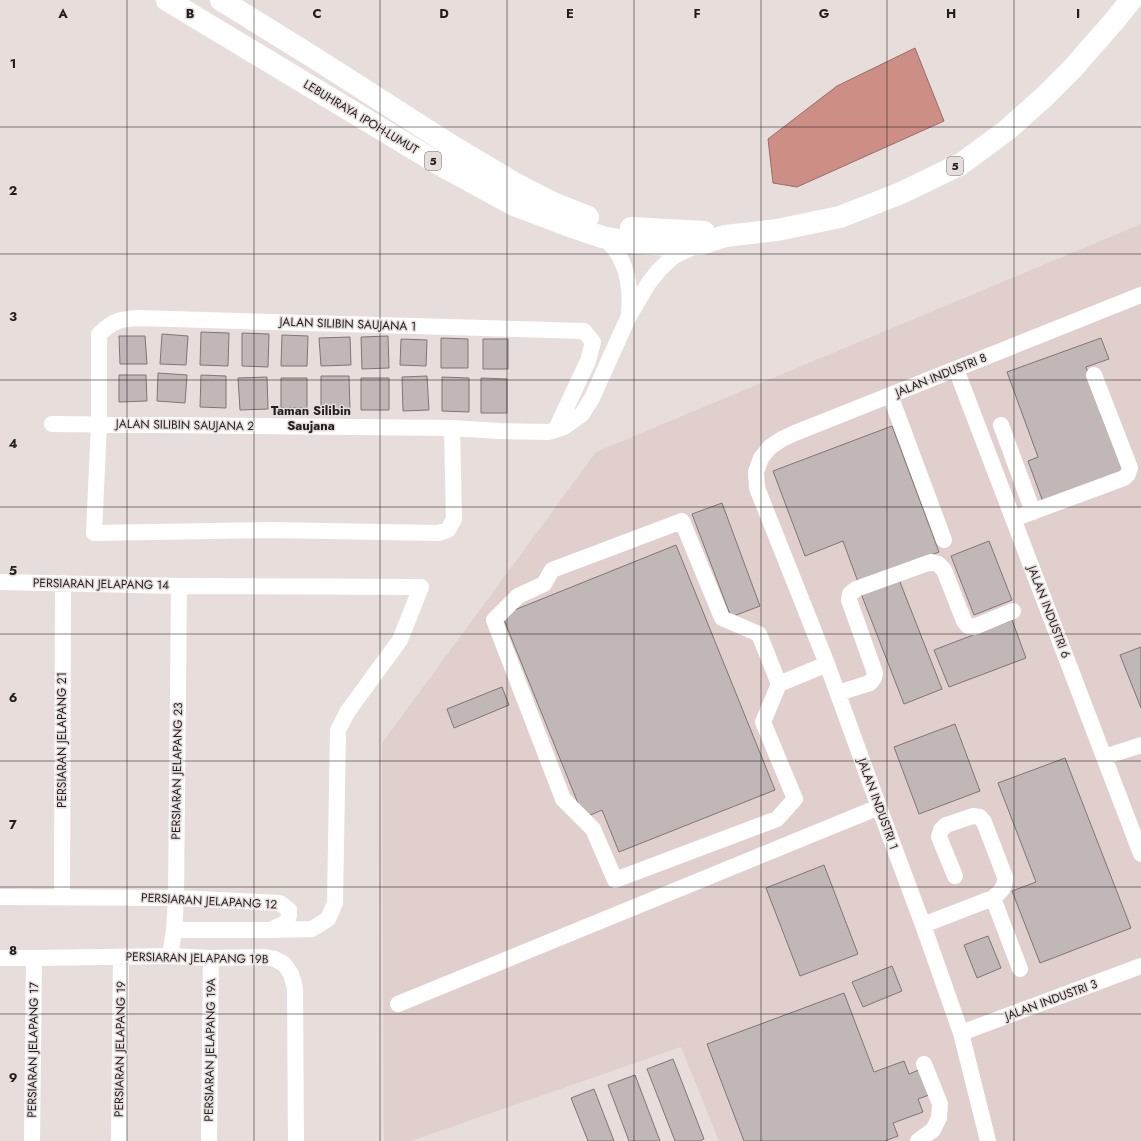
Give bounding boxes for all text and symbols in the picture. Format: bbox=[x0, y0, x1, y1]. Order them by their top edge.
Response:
text: A bbox=[57, 4, 68, 23]
text: B bbox=[186, 4, 195, 23]
text: C bbox=[312, 4, 322, 23]
text: D bbox=[439, 4, 449, 23]
text: E bbox=[566, 4, 574, 23]
text: F bbox=[693, 4, 701, 23]
text: G bbox=[819, 4, 830, 23]
text: H bbox=[946, 4, 956, 23]
text: I bbox=[1076, 4, 1080, 23]
text: 1 bbox=[10, 54, 16, 73]
street label: LEBUHRAYA IPOH-LUMUT bbox=[300, 75, 422, 159]
road number: 5 bbox=[425, 152, 441, 170]
road number: 5 bbox=[947, 157, 963, 175]
text: 2 bbox=[9, 181, 17, 200]
text: 3 bbox=[9, 307, 17, 326]
street label: JALAN SILIBIN SAUJANA 1 bbox=[277, 313, 417, 335]
street label: JALAN INDUSTRI 8 bbox=[891, 348, 989, 402]
district label: Taman Silibin Saujana bbox=[271, 401, 351, 435]
street label: JALAN SILIBIN SAUJANA 2 bbox=[114, 415, 254, 435]
text: 4 bbox=[8, 434, 18, 453]
text: 5 bbox=[9, 561, 17, 580]
street label: JALAN INDUSTRI 6 bbox=[1022, 561, 1075, 661]
street label: PERSIARAN JELAPANG 14 bbox=[33, 574, 169, 594]
street label: PERSIARAN JELAPANG 21 bbox=[53, 672, 71, 808]
text: 6 bbox=[9, 688, 18, 707]
street label: PERSIARAN JELAPANG 23 bbox=[167, 702, 187, 840]
street label: JALAN INDUSTRI 1 bbox=[852, 754, 903, 852]
text: 7 bbox=[9, 815, 17, 834]
street label: PERSIARAN JELAPANG 12 bbox=[141, 888, 278, 914]
text: 8 bbox=[9, 941, 17, 960]
street label: PERSIARAN JELAPANG 19B bbox=[125, 948, 269, 968]
street label: JALAN INDUSTRI 3 bbox=[1000, 975, 1100, 1026]
street label: PERSIARAN JELAPANG 19A bbox=[200, 978, 220, 1122]
street label: PERSIARAN JELAPANG 17 bbox=[23, 981, 43, 1118]
street label: PERSIARAN JELAPANG 19 bbox=[110, 981, 130, 1117]
text: 9 bbox=[9, 1068, 18, 1087]

